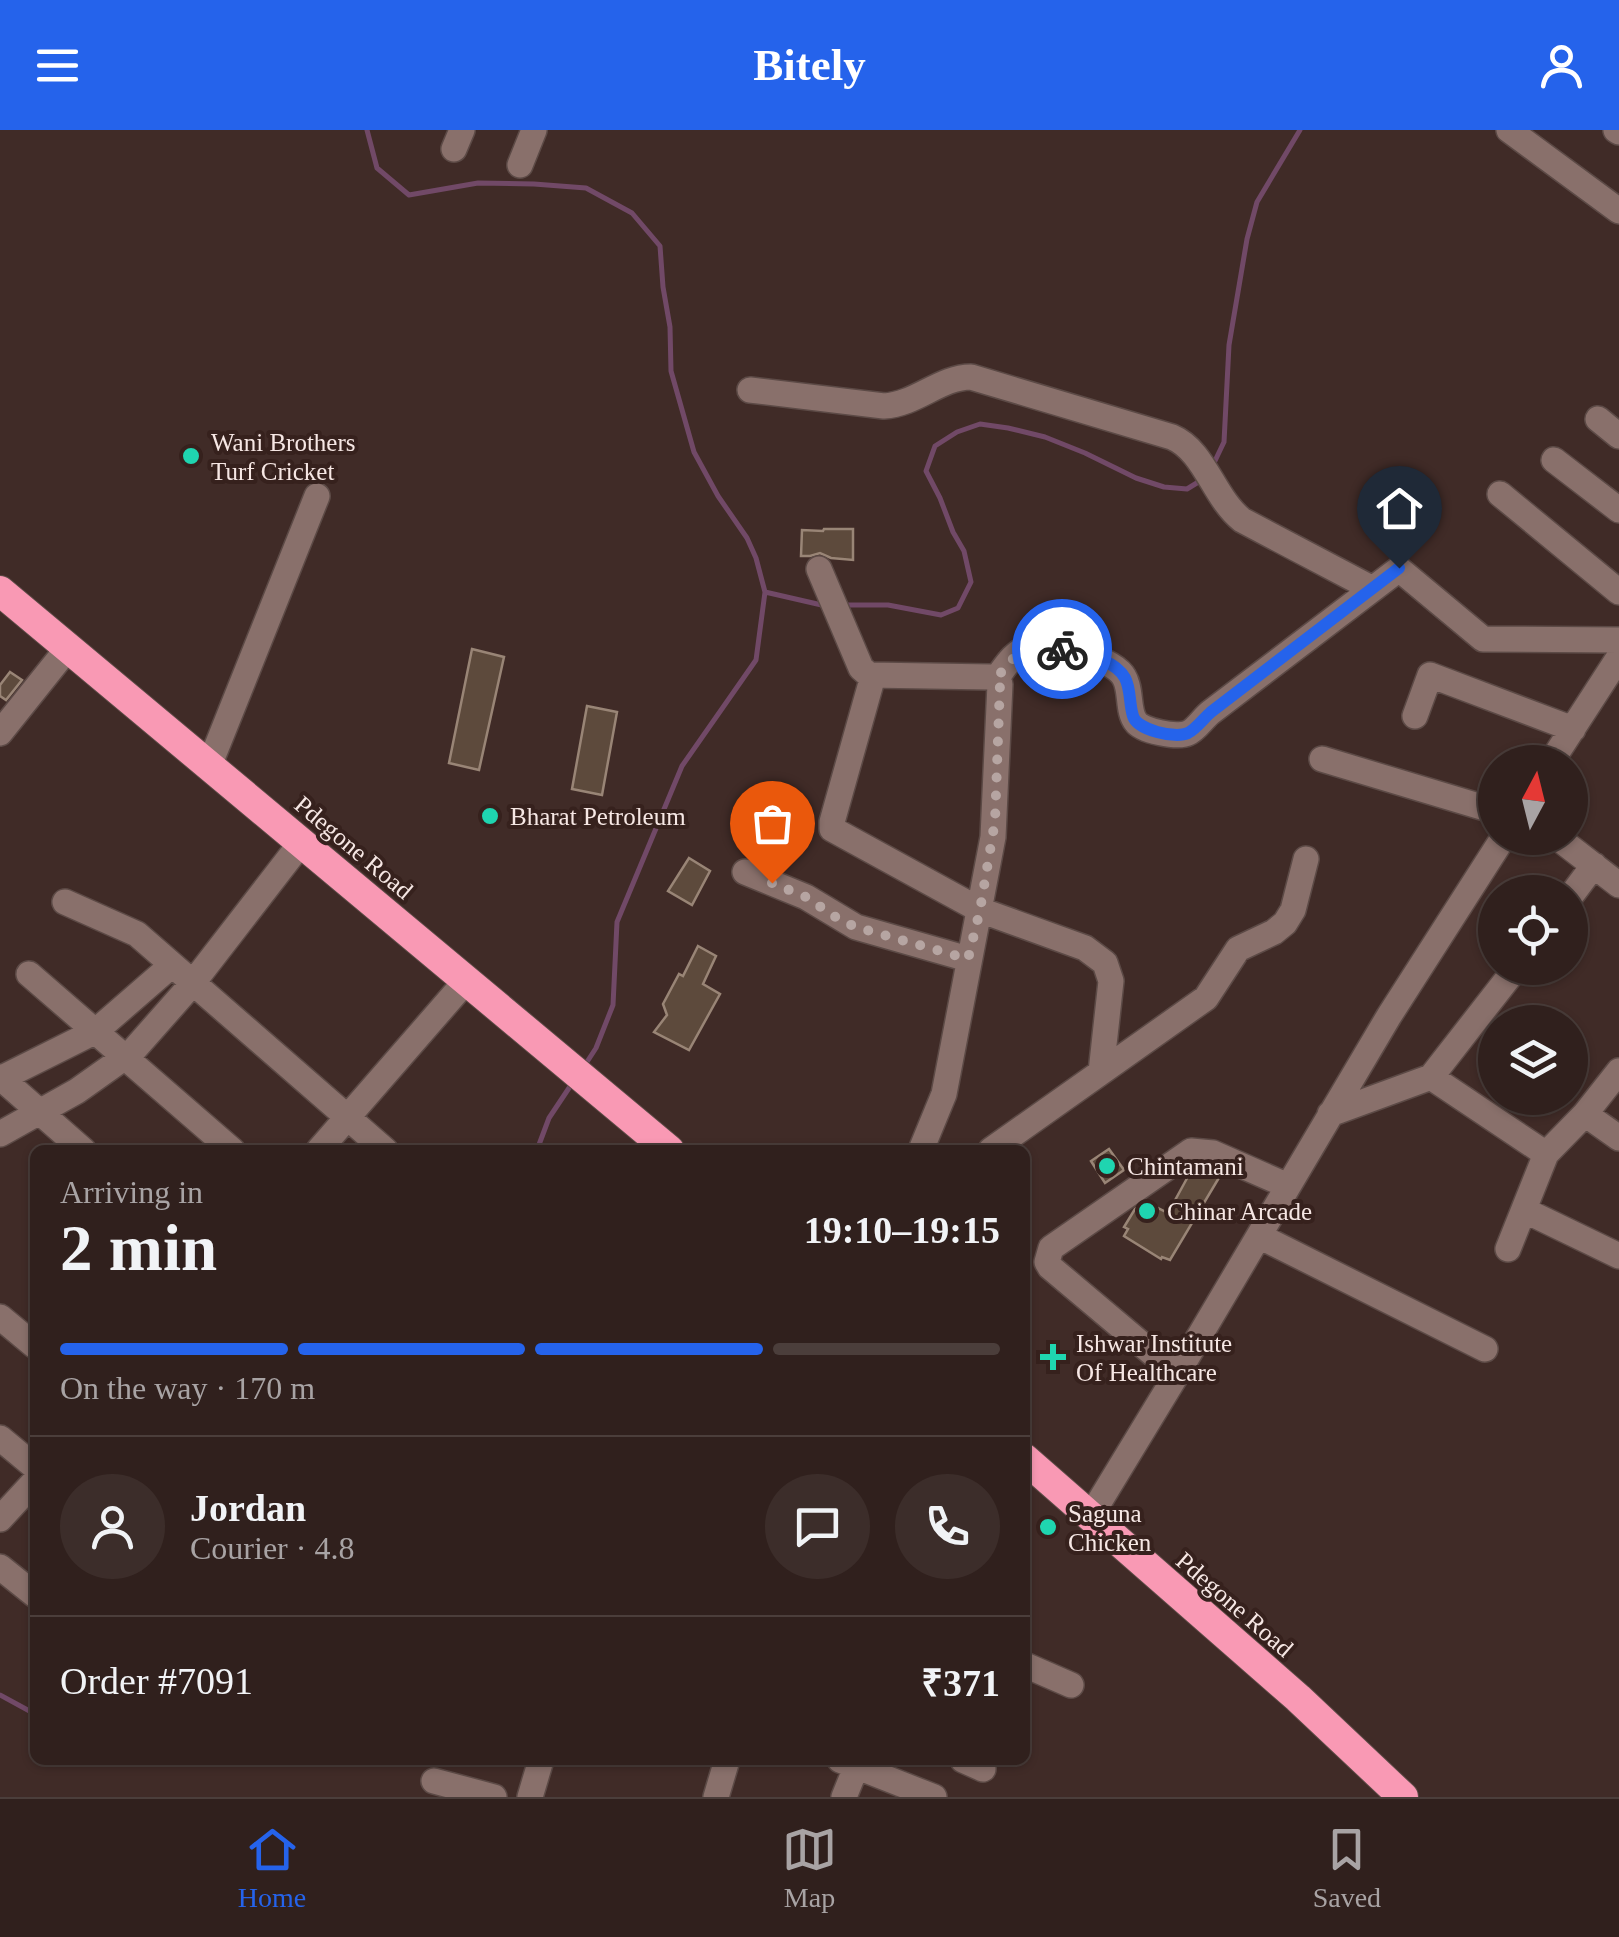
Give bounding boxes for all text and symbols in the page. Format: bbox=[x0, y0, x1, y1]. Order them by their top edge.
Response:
icon: menu bbox=[30, 38, 85, 93]
icon: person bbox=[1534, 38, 1589, 93]
text: Bitely bbox=[753, 40, 866, 90]
place label: Wani Brothers Turf Cricket bbox=[211, 429, 355, 485]
marker: Wani Brothers Turf Cricket bbox=[180, 445, 202, 467]
pin bbox=[1357, 466, 1442, 569]
icon: home bbox=[1372, 481, 1427, 536]
courier bbox=[1012, 599, 1112, 699]
icon: bike bbox=[1035, 622, 1090, 677]
north arrow bbox=[1478, 745, 1588, 855]
map controls bbox=[1478, 745, 1588, 1115]
pin bbox=[730, 781, 815, 884]
street label: Pdegone Road bbox=[289, 790, 418, 905]
icon: bag bbox=[745, 796, 800, 851]
place label: Bharat Petroleum bbox=[510, 803, 686, 830]
marker: Bharat Petroleum bbox=[479, 805, 501, 827]
button: locate bbox=[1478, 875, 1588, 985]
button: layers bbox=[1478, 1005, 1588, 1115]
place label: Chintamani bbox=[1127, 1153, 1244, 1180]
marker: Chintamani bbox=[1096, 1155, 1118, 1177]
text: Arriving in bbox=[60, 1174, 203, 1210]
place label: Chinar Arcade bbox=[1167, 1198, 1312, 1225]
marker: Chinar Arcade bbox=[1136, 1200, 1158, 1222]
text: 19:10–19:15 bbox=[804, 1209, 1000, 1251]
text: 2 min bbox=[60, 1212, 217, 1284]
place label: Ishwar Institute Of Healthcare bbox=[1076, 1330, 1232, 1386]
marker: Ishwar Institute Of Healthcare bbox=[1040, 1344, 1066, 1370]
text: On the way · 170 m bbox=[60, 1370, 315, 1406]
button: person bbox=[60, 1474, 165, 1579]
button: chat bbox=[765, 1474, 870, 1579]
button: phone bbox=[895, 1474, 1000, 1579]
text: Jordan bbox=[190, 1487, 306, 1529]
place label: Saguna Chicken bbox=[1068, 1500, 1152, 1556]
marker: Saguna Chicken bbox=[1037, 1516, 1059, 1538]
text: Courier · 4.8 bbox=[190, 1530, 354, 1566]
street label: Pdegone Road bbox=[1171, 1547, 1299, 1662]
text: Order #7091 bbox=[60, 1660, 253, 1702]
text: ₹371 bbox=[921, 1662, 1000, 1704]
tab: Home bbox=[238, 1822, 306, 1914]
tab: Map bbox=[782, 1822, 837, 1914]
tab: Saved bbox=[1313, 1822, 1381, 1914]

